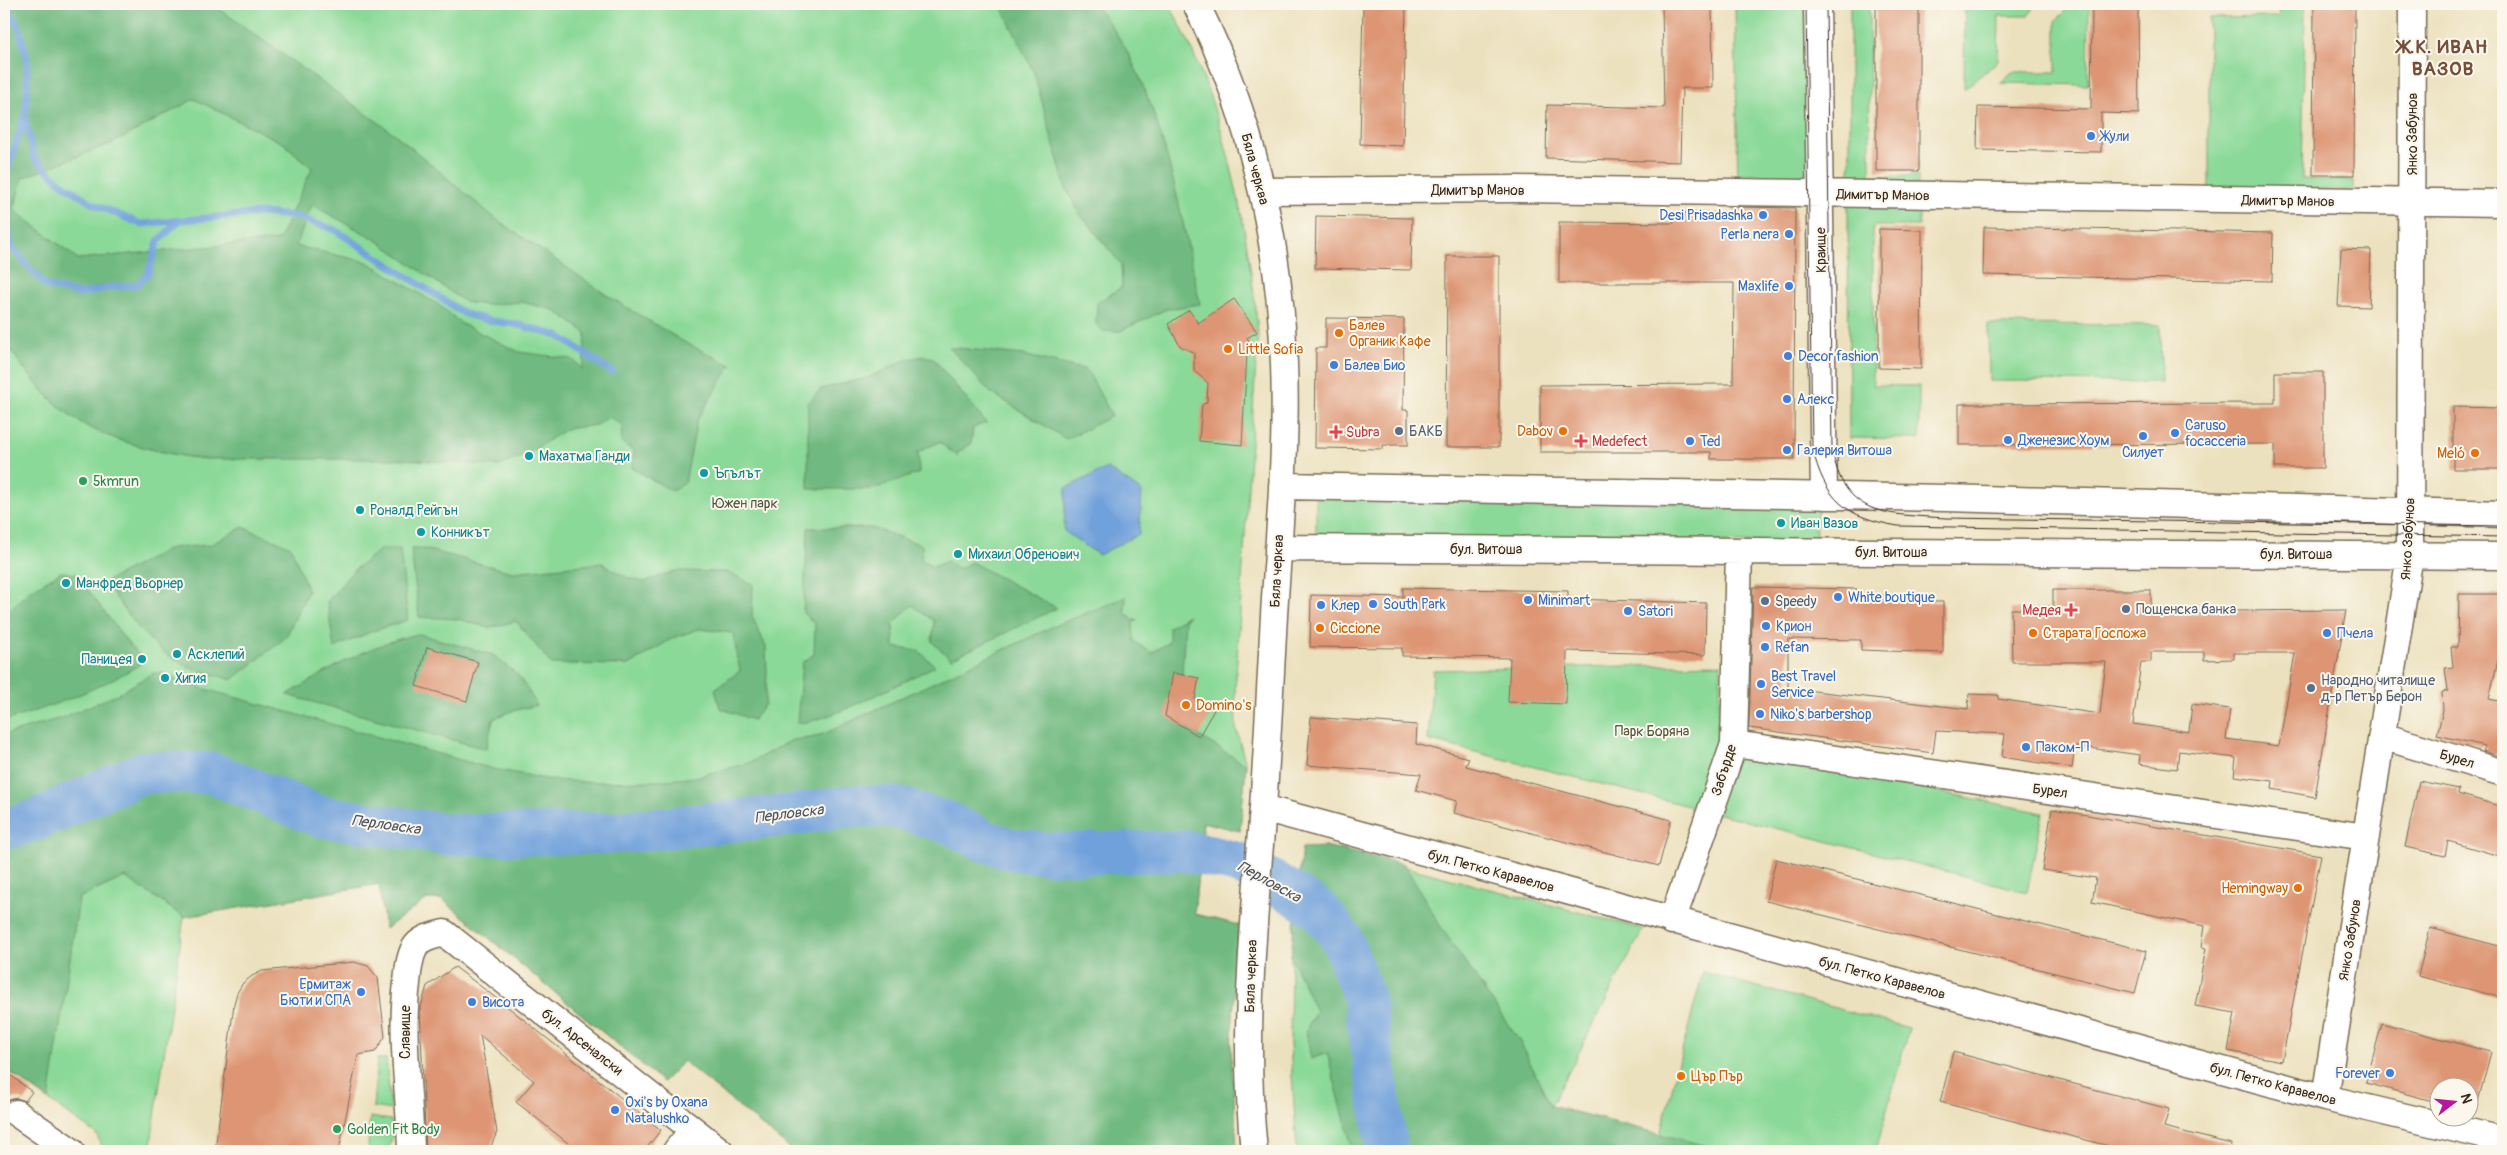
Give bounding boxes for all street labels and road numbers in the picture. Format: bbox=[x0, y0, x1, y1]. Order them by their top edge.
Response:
street label: Янко Забунов bbox=[2404, 93, 2421, 175]
street label: Бяла черква bbox=[1237, 131, 1273, 207]
street label: Димитър Манов bbox=[1430, 182, 1525, 199]
street label: Димитър Манов bbox=[1835, 186, 1930, 204]
street label: Димитър Манов bbox=[2240, 192, 2335, 210]
street label: Краище bbox=[1812, 227, 1830, 273]
street label: Янко Забунов bbox=[2397, 497, 2419, 581]
street label: Бяла черква bbox=[1267, 534, 1287, 608]
street label: бул. Витоша bbox=[1450, 541, 1522, 558]
street label: бул. Витоша bbox=[1855, 544, 1927, 561]
street label: бул. Витоша bbox=[2260, 546, 2332, 563]
street label: Забърде bbox=[1708, 742, 1740, 798]
street label: Бурел bbox=[2438, 746, 2476, 772]
street label: Бурел bbox=[2031, 780, 2069, 802]
street label: бул. Петко Каравелов bbox=[1426, 846, 1556, 896]
street label: Янко Забунов bbox=[2335, 898, 2365, 982]
street label: Бяла черква bbox=[1241, 939, 1261, 1013]
street label: бул. Петко Каравелов bbox=[1817, 953, 1947, 1003]
street label: Славище bbox=[397, 1005, 414, 1059]
street label: бул. Арсеналски bbox=[538, 1005, 626, 1079]
street label: бул. Петко Каравелов bbox=[2208, 1059, 2338, 1109]

